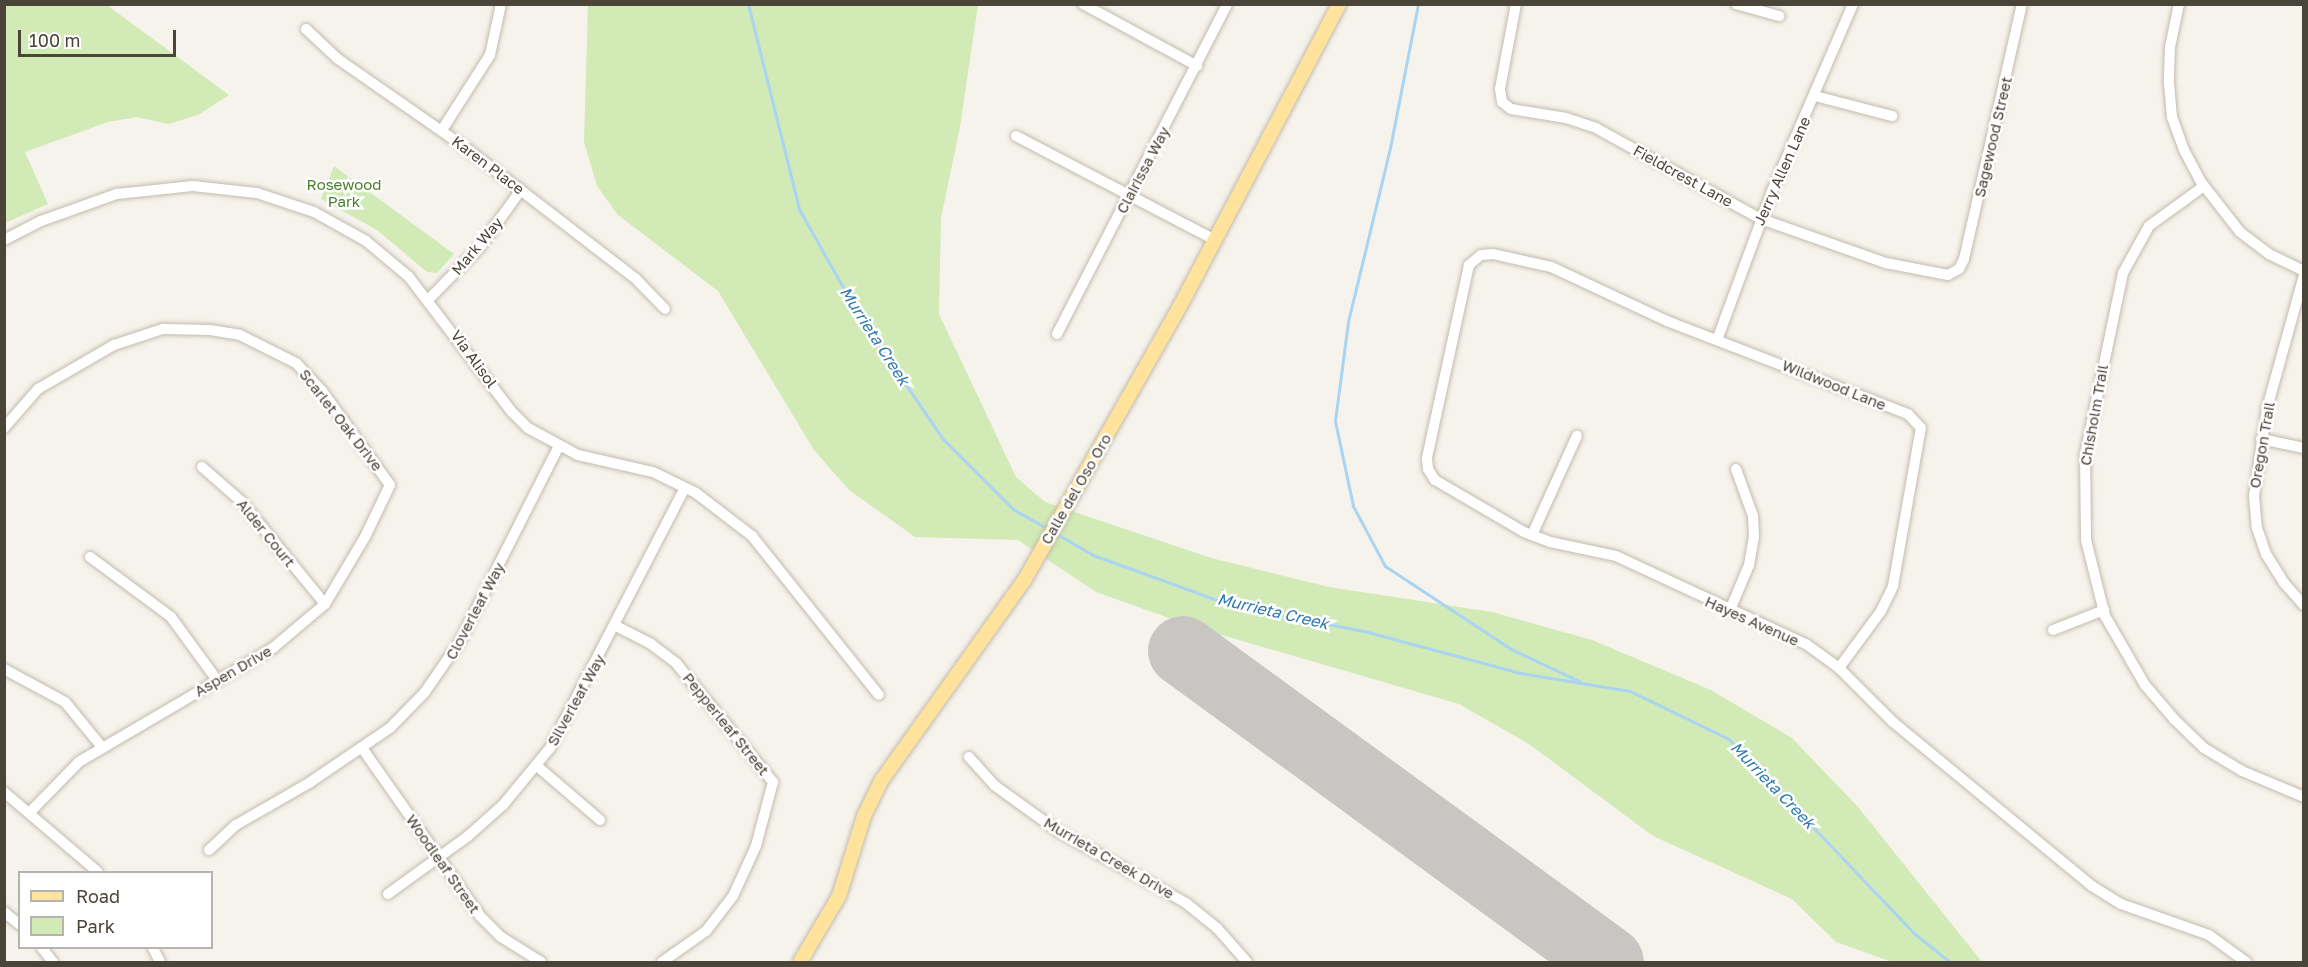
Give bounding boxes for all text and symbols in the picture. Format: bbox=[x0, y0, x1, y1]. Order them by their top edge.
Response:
scale bar bbox=[21, 18, 178, 56]
text: 100 m bbox=[29, 29, 80, 51]
street label: Sagewood Street bbox=[1970, 75, 2016, 199]
street label: Jerry Allen Lane bbox=[1750, 114, 1814, 228]
street label: Clairissa Way bbox=[1113, 123, 1173, 217]
street label: Karen Place bbox=[448, 132, 528, 198]
street label: Fieldcrest Lane bbox=[1630, 141, 1736, 211]
park label: Rosewood Park bbox=[307, 175, 381, 210]
street label: Mark Way bbox=[448, 213, 506, 279]
water label: Murrieta Creek bbox=[836, 283, 914, 389]
street label: Via Alisol bbox=[447, 327, 501, 391]
street label: Wildwood Lane bbox=[1779, 356, 1889, 414]
street label: Chisholm Trail bbox=[2076, 363, 2112, 467]
street label: Scarlet Oak Drive bbox=[296, 366, 386, 474]
street label: Oregon Trail bbox=[2246, 400, 2278, 490]
street label: Calle del Oso Oro bbox=[1037, 431, 1115, 547]
street label: Alder Court bbox=[233, 495, 299, 571]
street label: Cloverleaf Way bbox=[442, 559, 508, 663]
water label: Murrieta Creek bbox=[1216, 589, 1330, 633]
street label: Hayes Avenue bbox=[1702, 592, 1802, 650]
street label: Aspen Drive bbox=[191, 642, 275, 700]
street label: Silverleaf Way bbox=[543, 651, 609, 749]
street label: Pepperleaf Street bbox=[679, 669, 773, 779]
water label: Murrieta Creek bbox=[1727, 738, 1819, 832]
street label: Woodleaf Street bbox=[402, 811, 484, 917]
street label: Murrieta Creek Drive bbox=[1041, 813, 1177, 903]
legend bbox=[18, 871, 213, 949]
text: Road bbox=[76, 885, 120, 907]
text: Park bbox=[76, 915, 115, 937]

